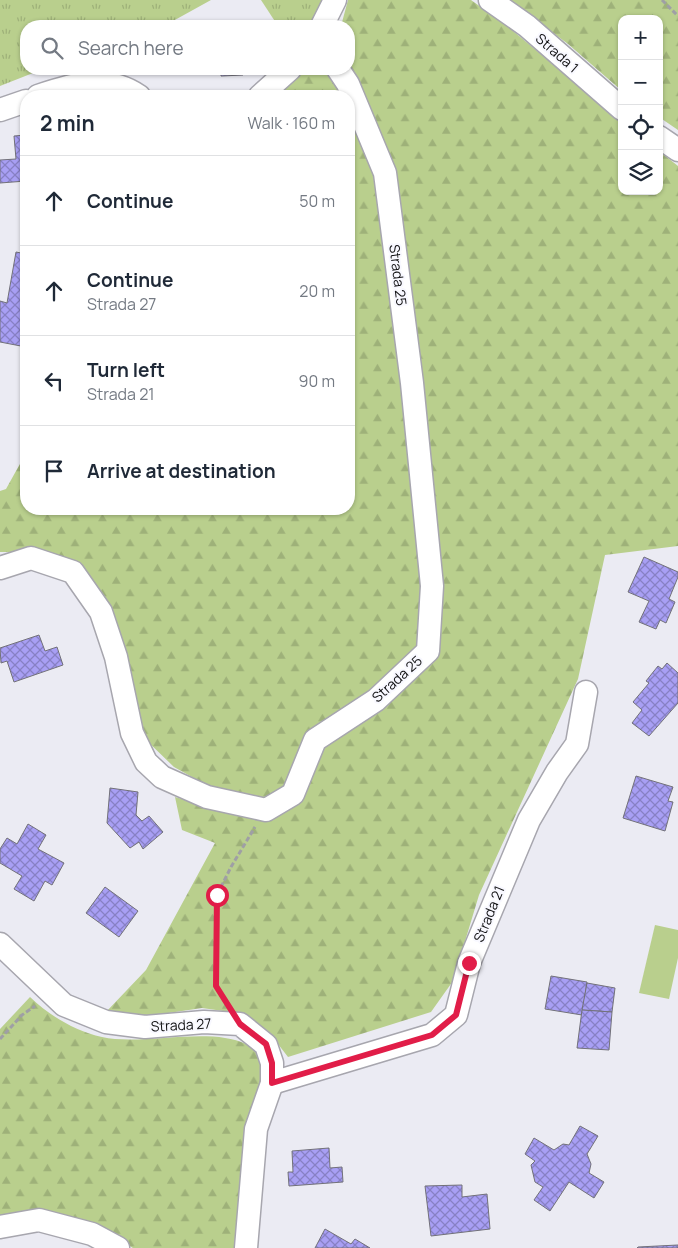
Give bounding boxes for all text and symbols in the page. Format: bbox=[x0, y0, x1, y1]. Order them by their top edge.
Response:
map controls bbox=[618, 15, 663, 195]
button: + bbox=[618, 15, 663, 60]
search box bbox=[20, 20, 355, 75]
street label: Strada 1 bbox=[532, 29, 583, 77]
icon: search bbox=[38, 34, 66, 62]
text: Search here bbox=[78, 35, 184, 61]
button: − bbox=[618, 60, 663, 105]
button: locate bbox=[618, 105, 663, 150]
text: 2 min bbox=[40, 109, 95, 137]
text: Walk · 160 m bbox=[247, 112, 335, 134]
button: layers bbox=[618, 150, 663, 195]
icon: ahead bbox=[40, 187, 68, 215]
text: Continue bbox=[87, 188, 173, 214]
text: 50 m bbox=[299, 190, 335, 212]
street label: Strada 25 bbox=[385, 243, 412, 307]
text: Continue bbox=[87, 267, 173, 293]
icon: ahead bbox=[40, 277, 68, 305]
text: 20 m bbox=[299, 280, 335, 302]
text: Strada 27 bbox=[87, 293, 156, 315]
text: Turn left bbox=[87, 357, 165, 383]
icon: left bbox=[40, 367, 68, 395]
text: 90 m bbox=[299, 370, 335, 392]
text: Strada 21 bbox=[87, 383, 155, 405]
icon: arrive bbox=[40, 457, 68, 485]
text: Arrive at destination bbox=[87, 458, 276, 484]
street label: Strada 25 bbox=[367, 651, 426, 706]
street label: Strada 21 bbox=[469, 883, 508, 945]
route start bbox=[206, 884, 229, 907]
route end bbox=[458, 952, 481, 975]
street label: Strada 27 bbox=[150, 1013, 212, 1036]

